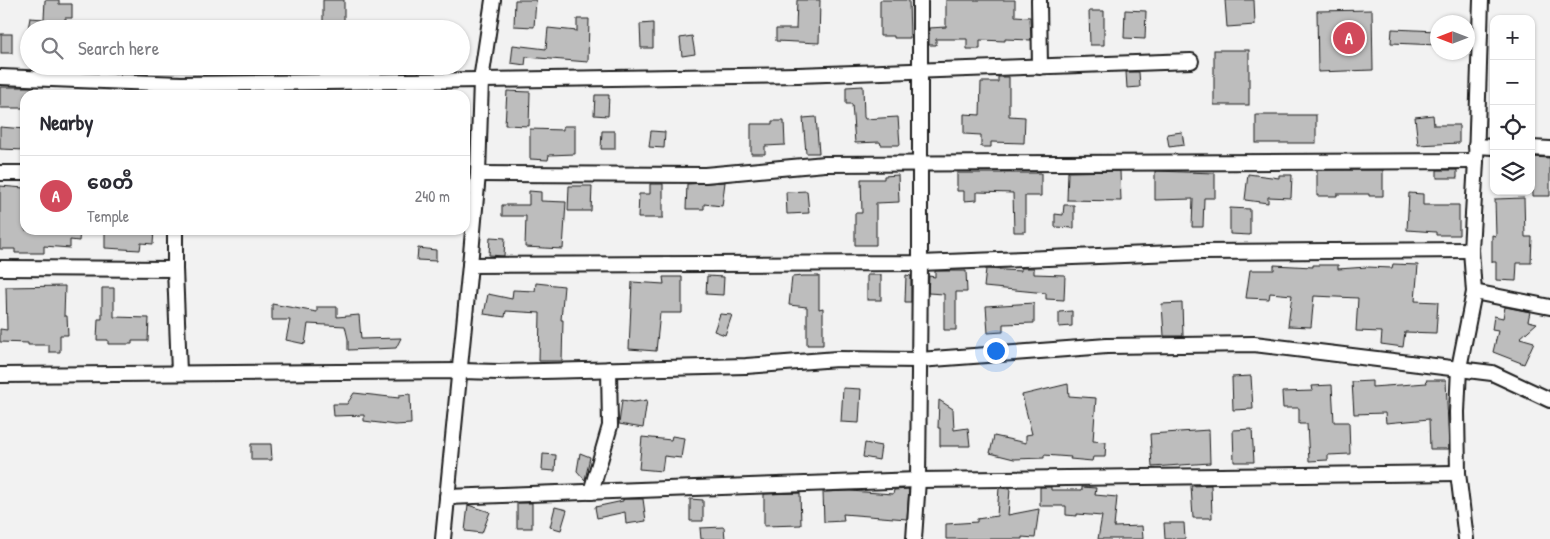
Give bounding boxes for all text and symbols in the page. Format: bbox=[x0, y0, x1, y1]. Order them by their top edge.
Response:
north arrow bbox=[1430, 15, 1475, 60]
map controls bbox=[1490, 15, 1535, 195]
button: + bbox=[1490, 15, 1535, 60]
pin: A bbox=[1333, 19, 1365, 57]
search box bbox=[20, 20, 470, 75]
icon: search bbox=[38, 34, 66, 62]
text: Search here bbox=[78, 35, 159, 61]
button: − bbox=[1490, 60, 1535, 105]
button: locate bbox=[1490, 105, 1535, 150]
text: Nearby bbox=[40, 108, 93, 137]
button: layers bbox=[1490, 150, 1535, 195]
text: စေတီ bbox=[87, 169, 133, 195]
text: A bbox=[52, 185, 60, 207]
text: 240 m bbox=[415, 185, 450, 207]
text: Temple bbox=[87, 205, 129, 227]
your location bbox=[983, 338, 1009, 364]

